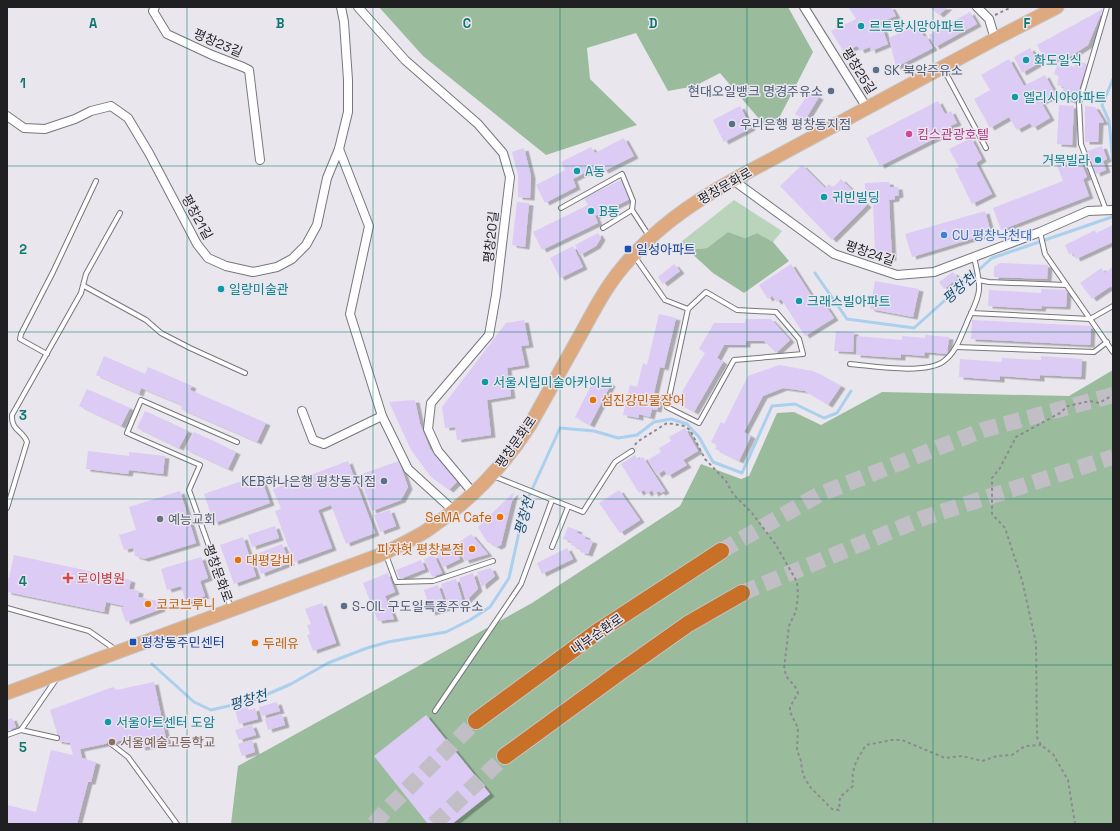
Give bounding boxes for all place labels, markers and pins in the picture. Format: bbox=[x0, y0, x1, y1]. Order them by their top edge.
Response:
place label: 르트랑시망아파트 bbox=[869, 18, 965, 35]
marker: 르트랑시망아파트 bbox=[856, 21, 866, 31]
place label: 화도일식 bbox=[1034, 52, 1082, 69]
marker: 화도일식 bbox=[1021, 55, 1031, 65]
place label: SK 북악주유소 bbox=[884, 62, 963, 79]
marker: SK 북악주유소 bbox=[871, 65, 881, 75]
place label: 현대오일뱅크 명경주유소 bbox=[688, 83, 823, 100]
marker: 현대오일뱅크 명경주유소 bbox=[826, 86, 836, 96]
place label: 엘리시아아파트 bbox=[1023, 89, 1107, 106]
marker: 엘리시아아파트 bbox=[1010, 92, 1020, 102]
place label: 우리은행 평창동지점 bbox=[740, 116, 851, 133]
marker: 우리은행 평창동지점 bbox=[727, 119, 737, 129]
place label: 킴스관광호텔 bbox=[917, 126, 989, 143]
marker: 킴스관광호텔 bbox=[904, 129, 914, 139]
place label: 거목빌라 bbox=[1042, 152, 1090, 169]
marker: 거목빌라 bbox=[1093, 155, 1103, 165]
place label: A동 bbox=[585, 163, 605, 180]
marker: A동 bbox=[572, 166, 582, 176]
place label: 귀빈빌딩 bbox=[832, 189, 880, 206]
marker: 귀빈빌딩 bbox=[819, 192, 829, 202]
place label: B동 bbox=[599, 203, 620, 220]
marker: B동 bbox=[586, 206, 596, 216]
place label: CU 평창낙천대 bbox=[952, 227, 1032, 244]
marker: CU 평창낙천대 bbox=[939, 230, 949, 240]
place label: 일성아파트 bbox=[636, 241, 696, 258]
marker: 일성아파트 bbox=[623, 244, 633, 254]
place label: 일랑미술관 bbox=[229, 281, 289, 298]
marker: 일랑미술관 bbox=[216, 284, 226, 294]
place label: 크래스빌아파트 bbox=[807, 293, 891, 310]
marker: 크래스빌아파트 bbox=[794, 296, 804, 306]
place label: 서울시립미술아카이브 bbox=[493, 374, 613, 391]
marker: 서울시립미술아카이브 bbox=[480, 377, 490, 387]
place label: 섬진강민물장어 bbox=[601, 392, 685, 409]
marker: 섬진강민물장어 bbox=[588, 395, 598, 405]
place label: KEB하나은행 평창동지점 bbox=[241, 473, 376, 490]
marker: KEB하나은행 평창동지점 bbox=[379, 476, 389, 486]
place label: SeMA Cafe bbox=[425, 509, 492, 526]
place label: 예능교회 bbox=[168, 511, 216, 528]
marker: SeMA Cafe bbox=[495, 512, 505, 522]
marker: 예능교회 bbox=[155, 514, 165, 524]
place label: 피자헛 평창본점 bbox=[377, 541, 464, 558]
marker: 피자헛 평창본점 bbox=[467, 544, 477, 554]
place label: 대평갈비 bbox=[246, 552, 294, 569]
marker: 대평갈비 bbox=[233, 555, 243, 565]
place label: 로이병원 bbox=[77, 570, 125, 587]
marker: 로이병원 bbox=[62, 572, 74, 584]
place label: 코코브루니 bbox=[156, 596, 216, 613]
place label: S-OIL 구도일특종주유소 bbox=[352, 598, 484, 615]
marker: 코코브루니 bbox=[143, 599, 153, 609]
marker: S-OIL 구도일특종주유소 bbox=[339, 601, 349, 611]
place label: 평창동주민센터 bbox=[141, 634, 225, 651]
place label: 두레유 bbox=[263, 635, 299, 652]
marker: 평창동주민센터 bbox=[128, 637, 138, 647]
marker: 두레유 bbox=[250, 638, 260, 648]
place label: 서울아트센터 도암 bbox=[116, 714, 215, 731]
marker: 서울아트센터 도암 bbox=[103, 717, 113, 727]
place label: 서울예술고등학교 bbox=[120, 734, 216, 751]
marker: 서울예술고등학교 bbox=[107, 737, 117, 747]

